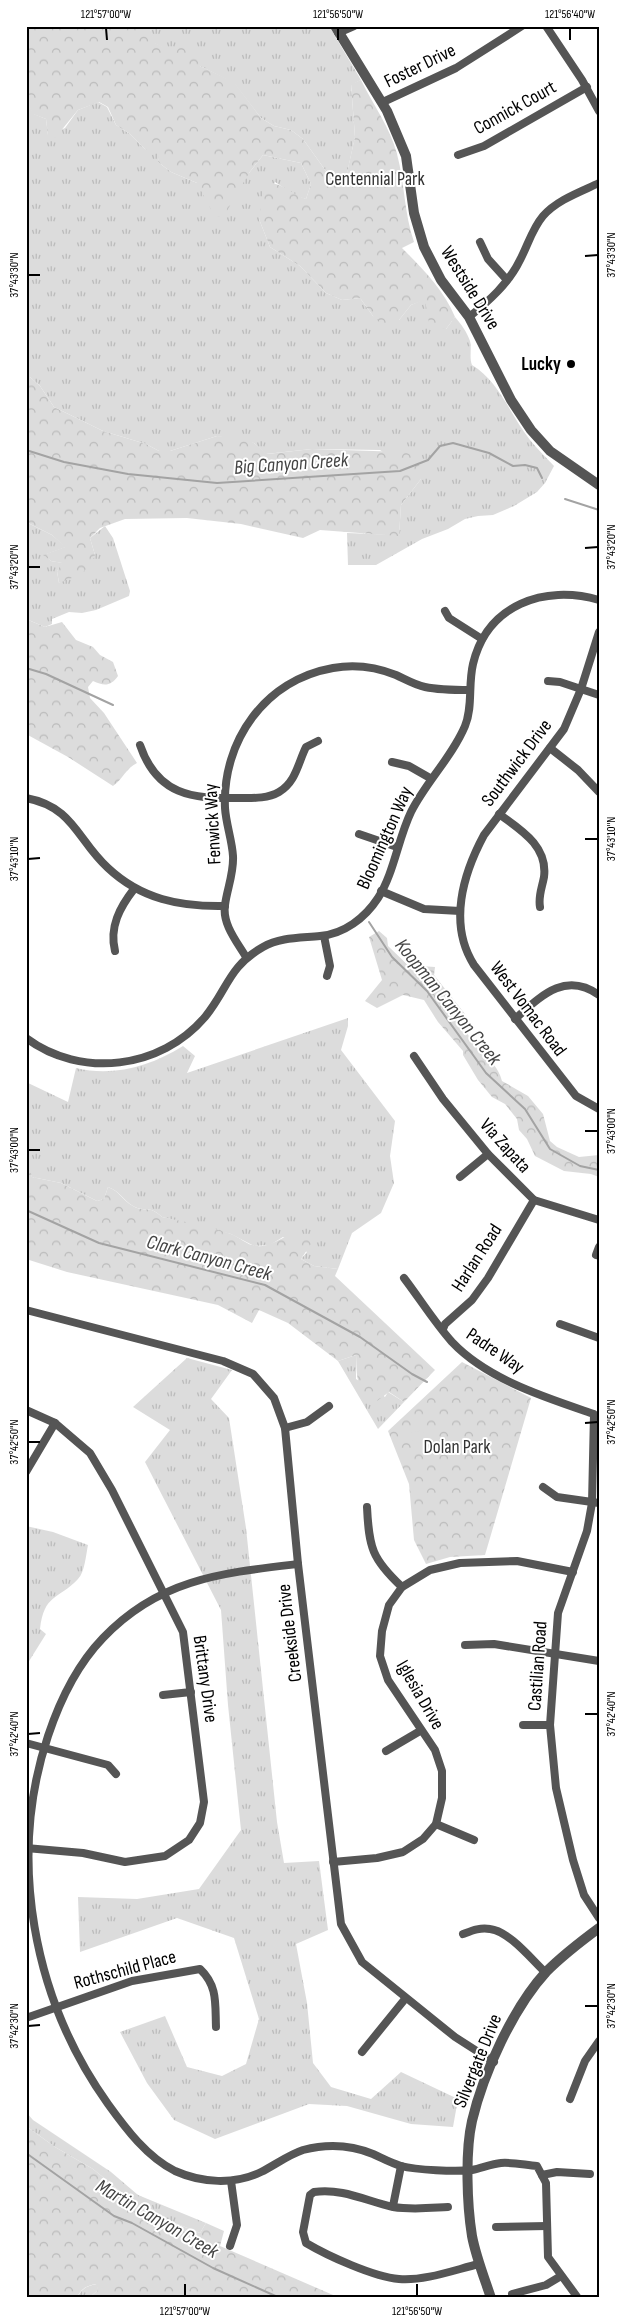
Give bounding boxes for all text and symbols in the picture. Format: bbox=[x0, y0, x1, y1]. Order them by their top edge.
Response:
text: 121°57'00"W bbox=[81, 7, 131, 22]
text: 121°56'50"W bbox=[313, 7, 363, 22]
text: 121°56'40"W bbox=[545, 7, 595, 22]
street label: Foster Drive bbox=[381, 39, 459, 93]
street label: Connick Court bbox=[470, 76, 561, 140]
park label: Centennial Park bbox=[325, 168, 426, 191]
text: 37°43'30"N bbox=[604, 232, 619, 278]
street label: Westside Drive bbox=[435, 242, 505, 334]
text: 37°43'30"N bbox=[7, 252, 22, 298]
place label: Lucky bbox=[521, 353, 561, 376]
marker: Lucky bbox=[565, 358, 577, 370]
water label: Big Canyon Creek bbox=[233, 448, 349, 480]
text: 37°43'20"N bbox=[604, 524, 619, 570]
text: 37°43'20"N bbox=[7, 544, 22, 590]
street label: Southwick Drive bbox=[477, 715, 557, 811]
street label: Fenwick Way bbox=[199, 782, 227, 865]
street label: Bloomington Way bbox=[352, 782, 418, 893]
text: 37°43'10"N bbox=[604, 817, 619, 861]
text: 37°43'10"N bbox=[7, 837, 22, 881]
water label: Koopman Canyon Creek bbox=[390, 934, 507, 1070]
street label: West Vomac Road bbox=[485, 957, 571, 1061]
text: 37°43'00"N bbox=[604, 1108, 619, 1154]
street label: Via Zapata bbox=[475, 1114, 535, 1178]
text: 37°43'00"N bbox=[7, 1127, 22, 1173]
street label: Harlan Road bbox=[447, 1220, 507, 1296]
water label: Clark Canyon Creek bbox=[144, 1230, 274, 1286]
street label: Padre Way bbox=[462, 1323, 529, 1379]
text: 37°42'50"N bbox=[604, 1399, 619, 1445]
text: 37°42'50"N bbox=[7, 1419, 22, 1465]
park label: Dolan Park bbox=[423, 1436, 491, 1459]
street label: Creekside Drive bbox=[273, 1583, 307, 1683]
street label: Castilian Road bbox=[523, 1620, 553, 1712]
street label: Brittany Drive bbox=[187, 1634, 223, 1724]
street label: Iglesia Drive bbox=[391, 1656, 449, 1734]
text: 37°42'40"N bbox=[604, 1691, 619, 1737]
text: 37°42'40"N bbox=[7, 1711, 22, 1757]
street label: Rothschild Place bbox=[71, 1945, 179, 1995]
text: 37°42'30"N bbox=[604, 1983, 619, 2029]
text: 37°42'30"N bbox=[7, 2003, 22, 2049]
street label: Silvergate Drive bbox=[449, 2011, 507, 2111]
water label: Martin Canyon Creek bbox=[92, 2174, 223, 2264]
text: 121°57'00"W bbox=[160, 2304, 210, 2319]
text: 121°56'50"W bbox=[392, 2304, 442, 2319]

